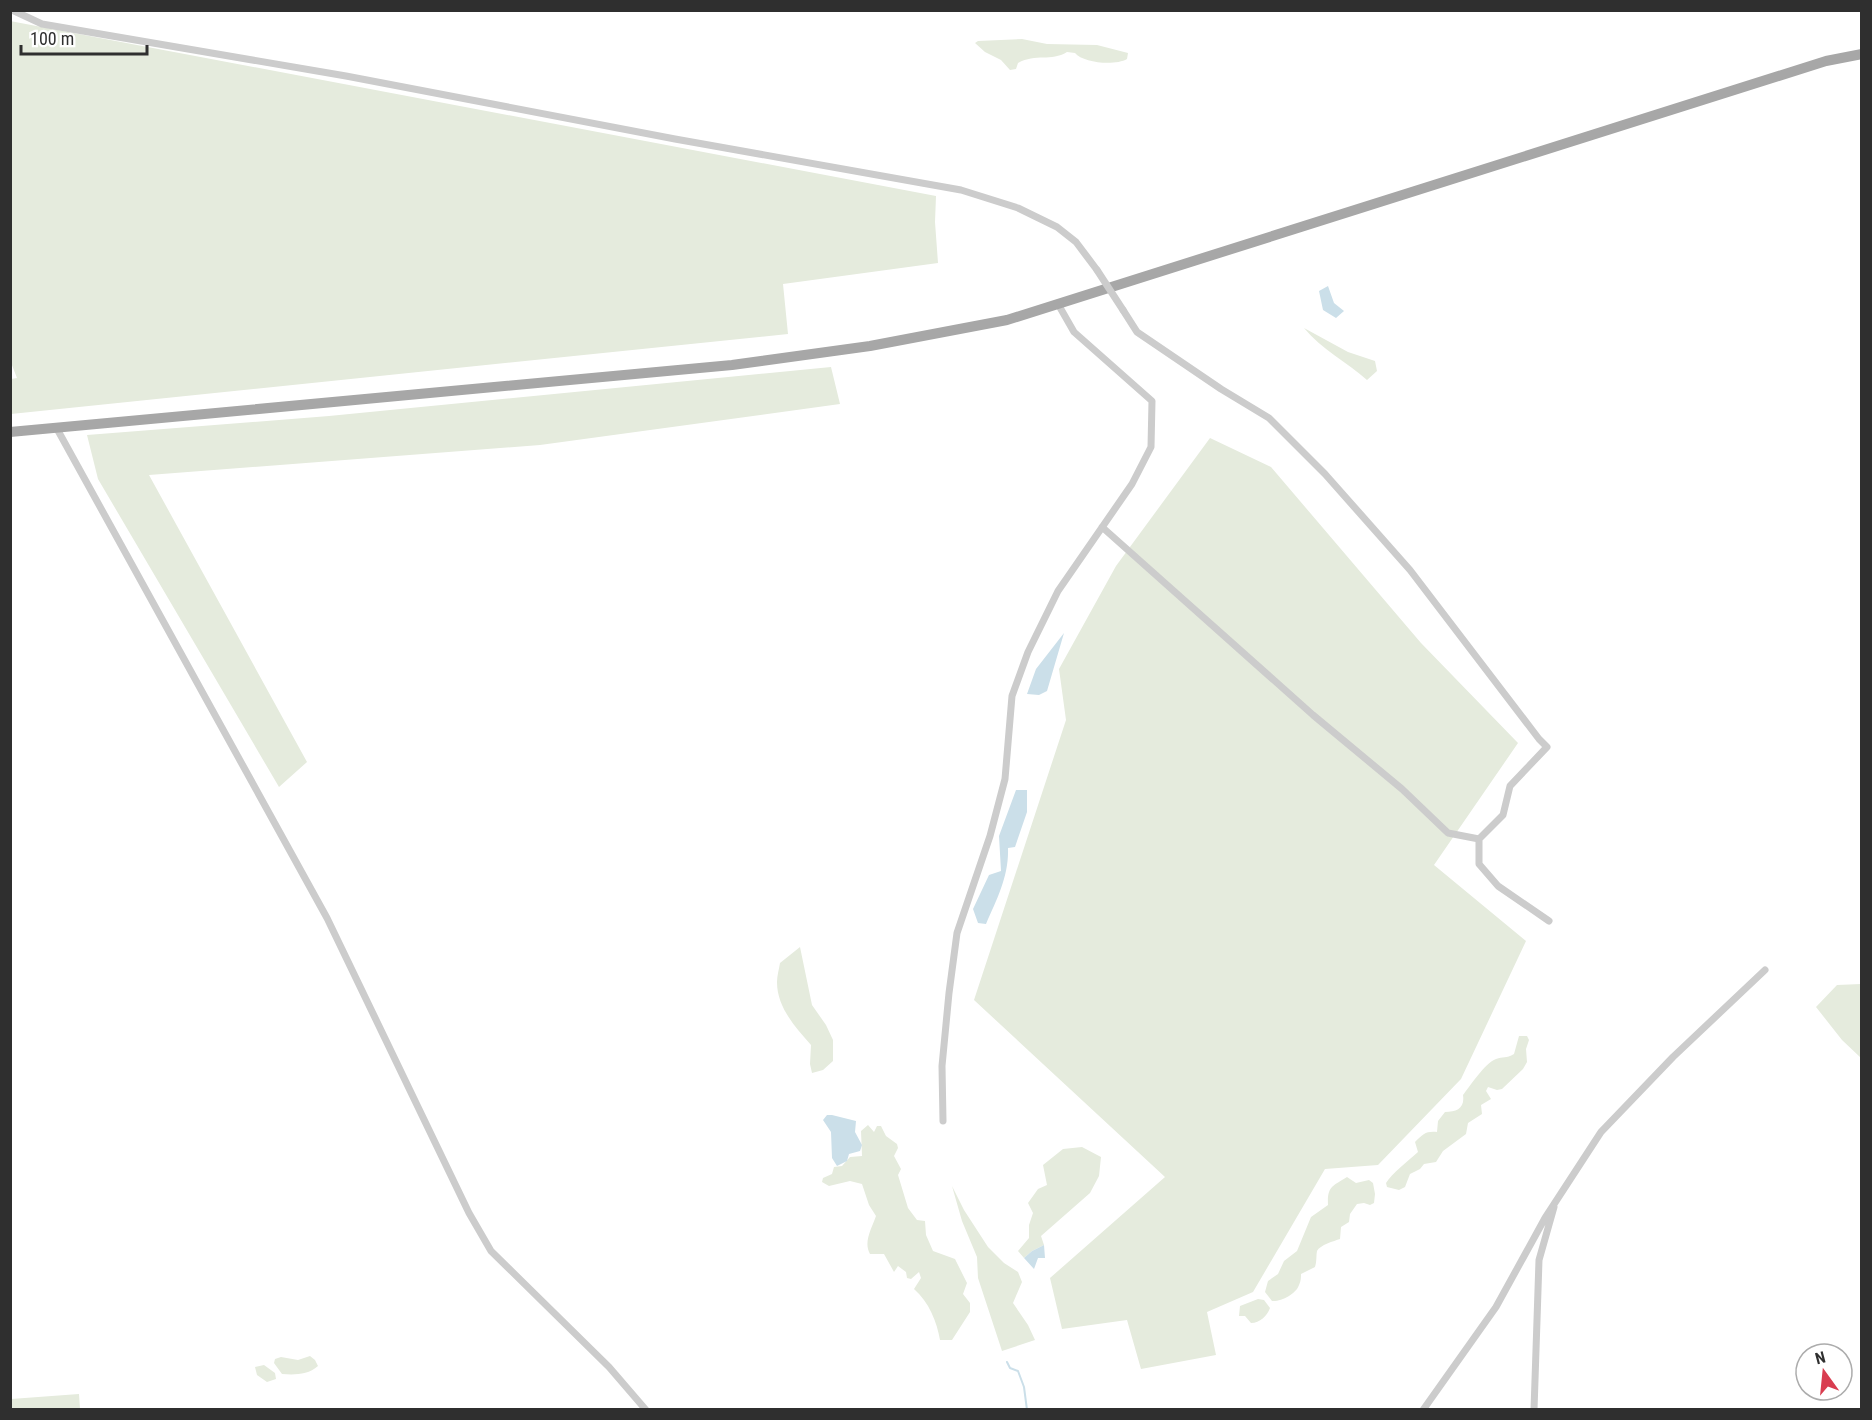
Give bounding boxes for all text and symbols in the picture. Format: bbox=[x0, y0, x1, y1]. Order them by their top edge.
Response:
scale bar bbox=[21, 18, 147, 56]
text: 100 m bbox=[30, 28, 74, 49]
north arrow bbox=[1794, 1342, 1854, 1402]
text: N bbox=[1813, 1348, 1827, 1368]

